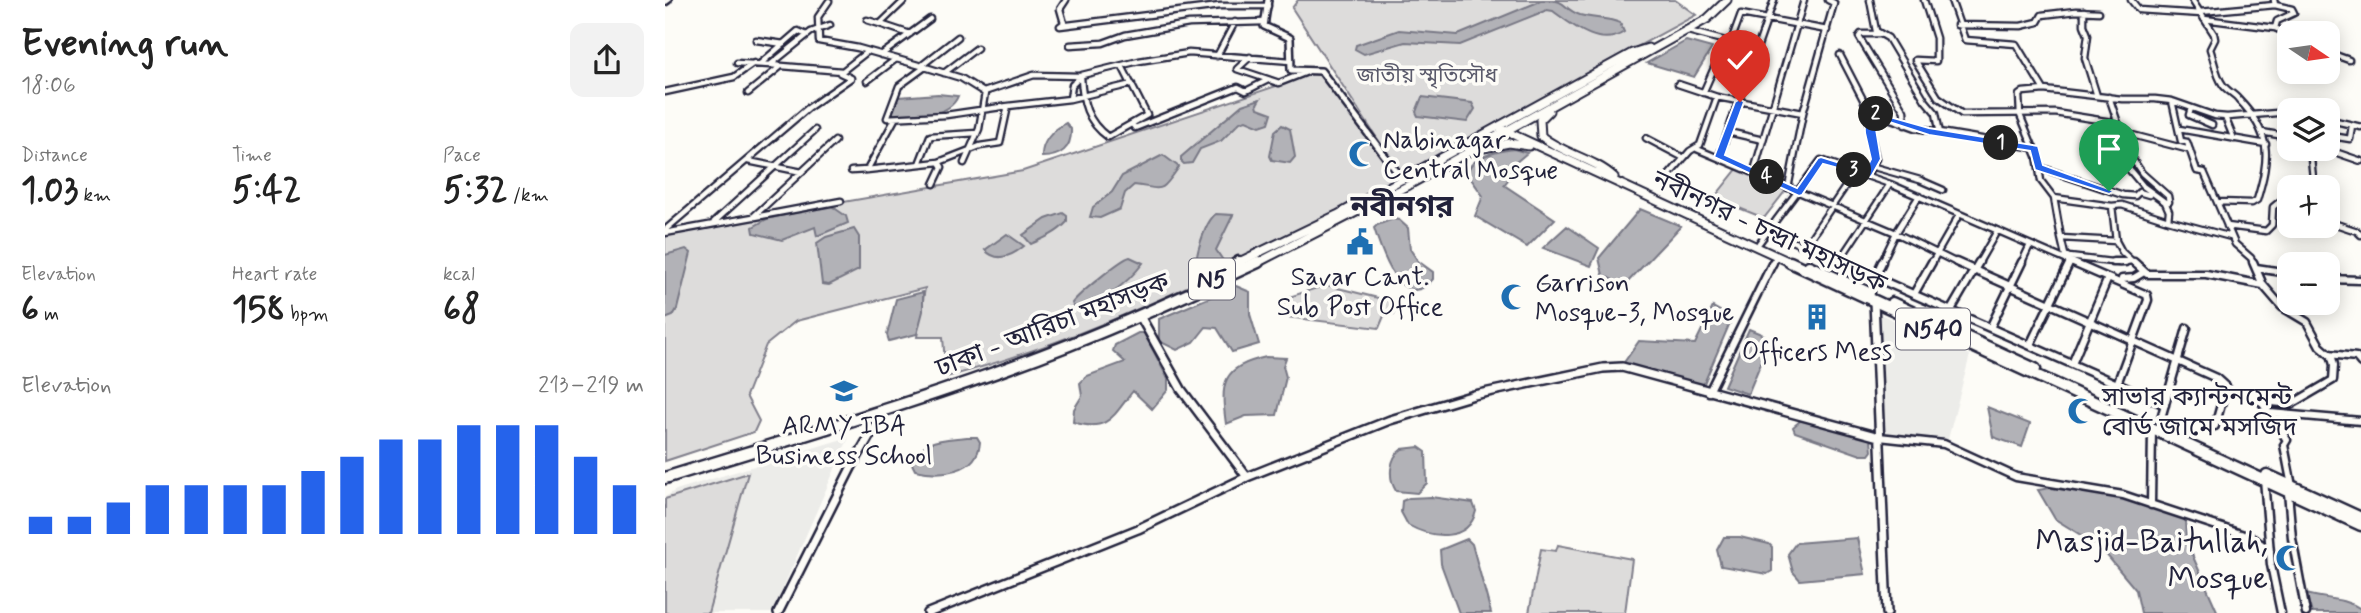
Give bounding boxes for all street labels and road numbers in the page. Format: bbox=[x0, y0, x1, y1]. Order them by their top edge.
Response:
street label: নবীনগর - চন্দ্রা মহাসড়ক bbox=[1646, 163, 1893, 302]
road number: N5 bbox=[1189, 258, 1235, 300]
street label: ঢাকা - আরিচা মহাসড়ক bbox=[930, 265, 1175, 386]
road number: N540 bbox=[1896, 308, 1970, 350]

